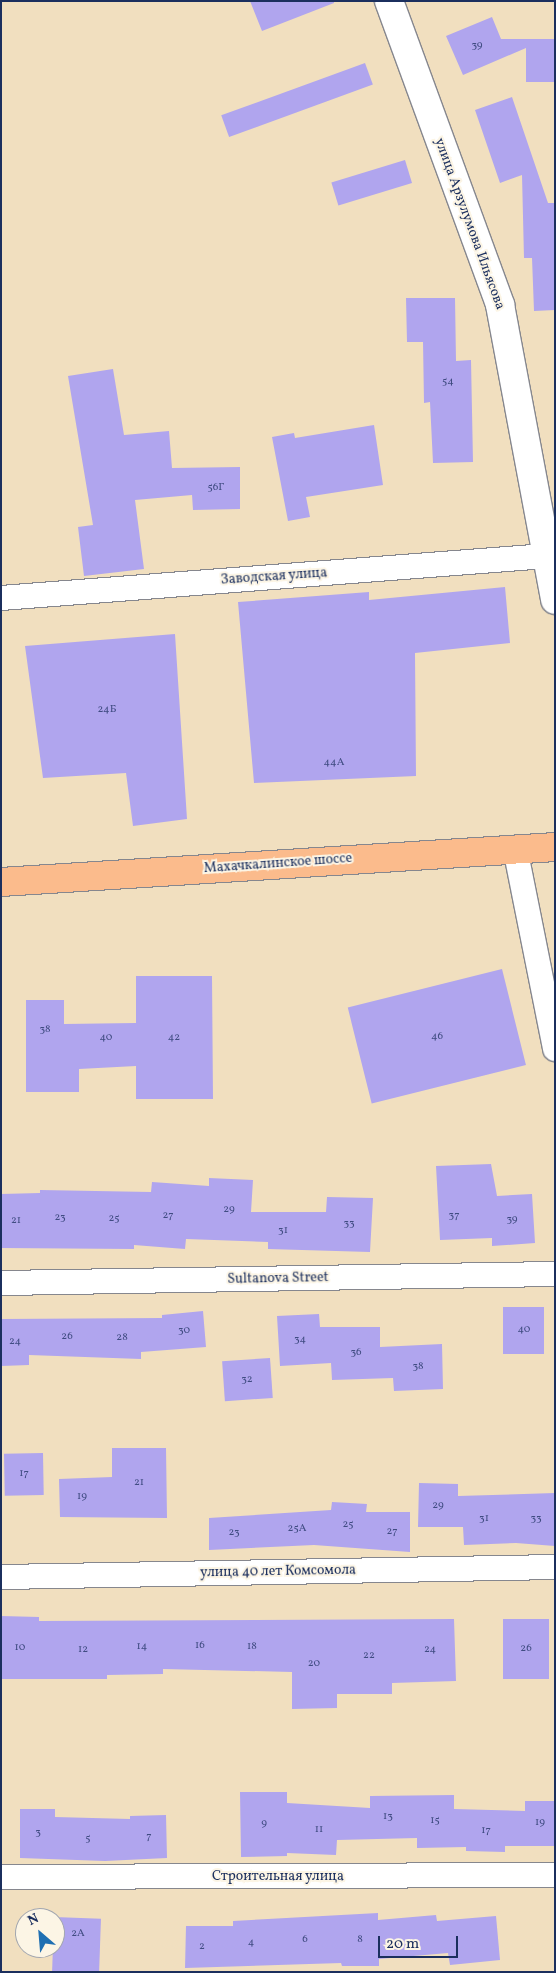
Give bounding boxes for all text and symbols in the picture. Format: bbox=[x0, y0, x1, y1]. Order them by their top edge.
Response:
house number: 39 bbox=[471, 39, 483, 53]
street label: улица Арзулумова Ильясова bbox=[430, 136, 508, 312]
house number: 54 bbox=[442, 375, 454, 389]
house number: 56Г bbox=[207, 481, 225, 495]
street label: Заводская улица bbox=[220, 565, 328, 589]
house number: 24Б bbox=[98, 703, 116, 717]
house number: 44А bbox=[324, 756, 344, 770]
street label: Махачкалинское шоссе bbox=[203, 850, 353, 878]
house number: 38 bbox=[39, 1023, 51, 1037]
house number: 46 bbox=[431, 1030, 443, 1044]
house number: 40 bbox=[100, 1031, 112, 1045]
house number: 42 bbox=[168, 1031, 180, 1045]
house number: 29 bbox=[223, 1203, 235, 1217]
house number: 27 bbox=[163, 1209, 173, 1223]
house number: 37 bbox=[449, 1209, 459, 1223]
house number: 23 bbox=[54, 1211, 66, 1225]
house number: 25 bbox=[108, 1212, 120, 1226]
house number: 39 bbox=[506, 1213, 518, 1227]
house number: 21 bbox=[11, 1214, 21, 1228]
house number: 33 bbox=[343, 1217, 355, 1231]
house number: 31 bbox=[278, 1224, 288, 1238]
street label: Sultanova Street bbox=[227, 1270, 329, 1288]
house number: 40 bbox=[518, 1323, 530, 1337]
house number: 30 bbox=[178, 1324, 190, 1338]
house number: 26 bbox=[61, 1330, 73, 1344]
house number: 28 bbox=[116, 1331, 128, 1345]
house number: 34 bbox=[294, 1333, 306, 1347]
house number: 24 bbox=[9, 1335, 21, 1349]
house number: 36 bbox=[350, 1346, 362, 1360]
house number: 38 bbox=[412, 1360, 424, 1374]
house number: 32 bbox=[241, 1373, 253, 1387]
house number: 17 bbox=[19, 1467, 29, 1481]
house number: 21 bbox=[134, 1476, 144, 1490]
house number: 19 bbox=[77, 1490, 87, 1504]
house number: 29 bbox=[432, 1499, 444, 1513]
house number: 31 bbox=[479, 1512, 489, 1526]
house number: 33 bbox=[530, 1512, 542, 1526]
house number: 25 bbox=[342, 1518, 354, 1532]
house number: 25А bbox=[288, 1522, 306, 1536]
house number: 27 bbox=[387, 1525, 397, 1539]
house number: 23 bbox=[228, 1526, 240, 1540]
street label: улица 40 лет Комсомола bbox=[200, 1562, 356, 1582]
house number: 16 bbox=[195, 1639, 205, 1653]
house number: 14 bbox=[137, 1640, 147, 1654]
house number: 18 bbox=[247, 1640, 257, 1654]
house number: 10 bbox=[15, 1641, 25, 1655]
house number: 26 bbox=[520, 1642, 532, 1656]
house number: 12 bbox=[78, 1643, 88, 1657]
house number: 24 bbox=[424, 1643, 436, 1657]
house number: 22 bbox=[363, 1649, 375, 1663]
house number: 20 bbox=[308, 1657, 320, 1671]
house number: 13 bbox=[383, 1810, 393, 1824]
house number: 15 bbox=[430, 1814, 440, 1828]
house number: 19 bbox=[535, 1816, 545, 1830]
house number: 9 bbox=[261, 1817, 267, 1831]
house number: 11 bbox=[315, 1823, 323, 1837]
house number: 17 bbox=[481, 1824, 491, 1838]
house number: 3 bbox=[35, 1826, 41, 1840]
house number: 7 bbox=[146, 1830, 152, 1844]
house number: 5 bbox=[85, 1832, 91, 1846]
street label: Строительная улица bbox=[212, 1869, 344, 1885]
north arrow bbox=[15, 1908, 65, 1958]
text: N bbox=[25, 1909, 42, 1931]
scale bar bbox=[381, 1926, 461, 1958]
house number: 2А bbox=[71, 1927, 85, 1941]
house number: 6 bbox=[302, 1933, 308, 1947]
house number: 8 bbox=[357, 1933, 363, 1947]
text: 20 m bbox=[386, 1934, 419, 1955]
house number: 4 bbox=[248, 1936, 254, 1950]
house number: 2 bbox=[199, 1940, 205, 1954]

